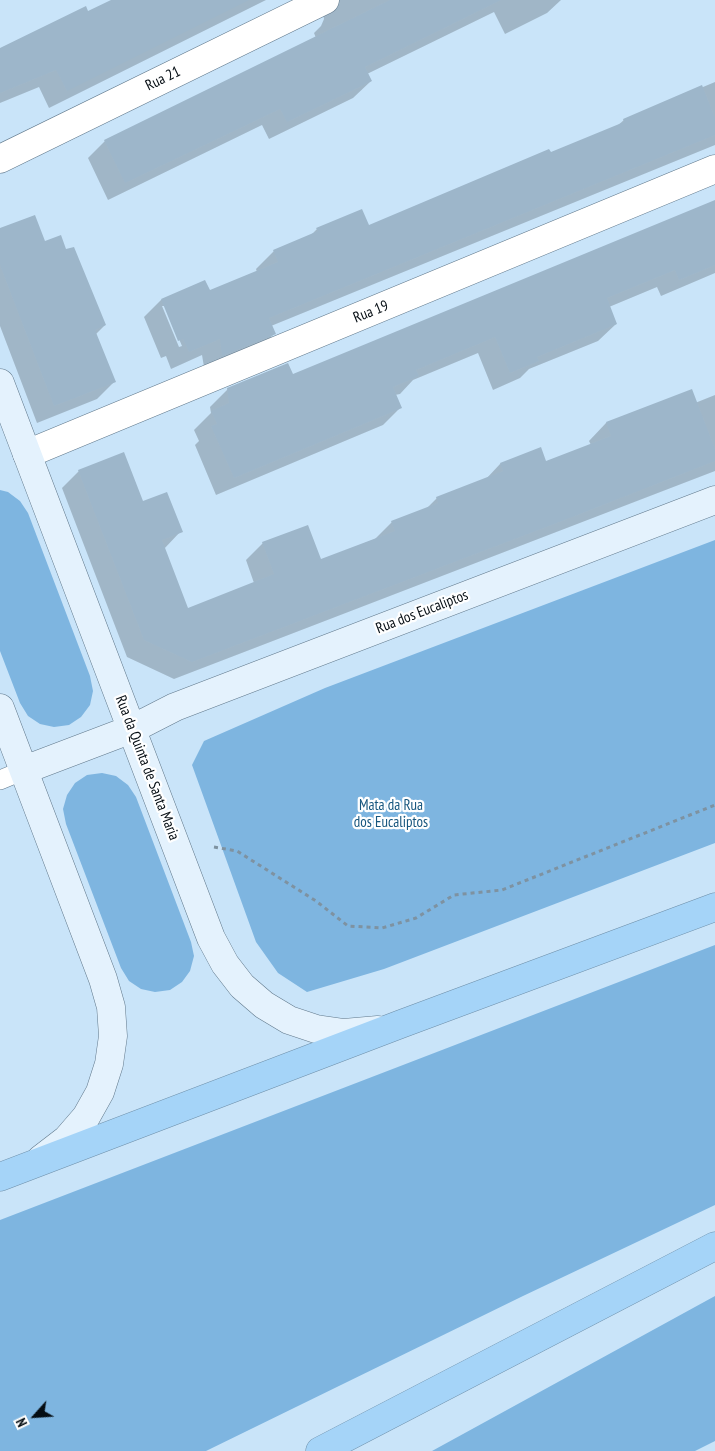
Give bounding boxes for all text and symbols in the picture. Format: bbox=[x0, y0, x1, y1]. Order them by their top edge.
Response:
street label: Rua 21 bbox=[143, 63, 183, 95]
street label: Rua 19 bbox=[351, 297, 391, 327]
street label: Rua dos Eucaliptos bbox=[373, 586, 471, 638]
street label: Rua da Quinta de Santa Maria bbox=[111, 693, 183, 843]
park label: Mata da Rua dos Eucaliptos bbox=[354, 797, 428, 832]
north arrow bbox=[10, 1391, 60, 1441]
text: N bbox=[12, 1415, 31, 1430]

